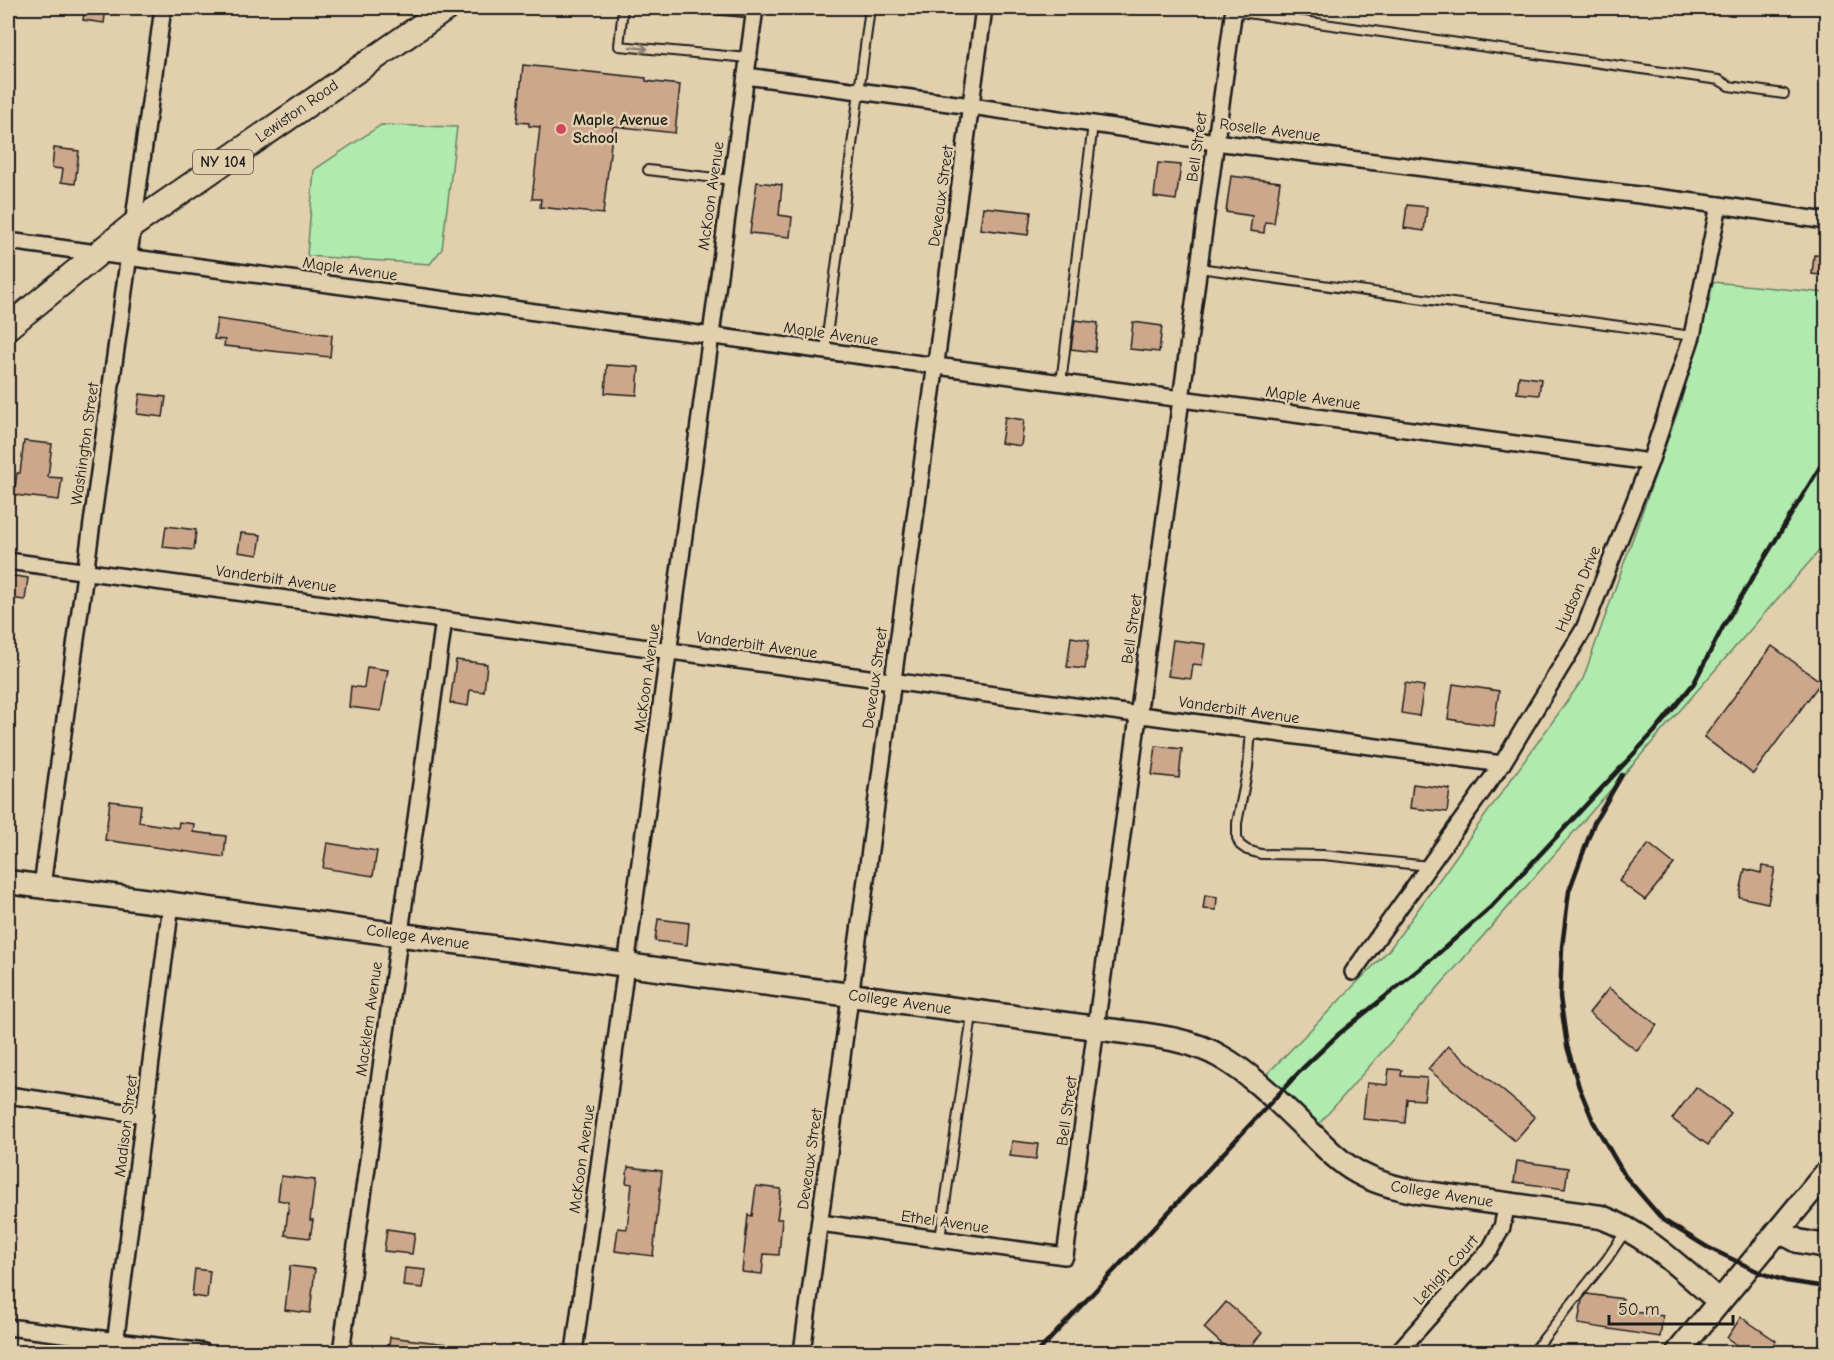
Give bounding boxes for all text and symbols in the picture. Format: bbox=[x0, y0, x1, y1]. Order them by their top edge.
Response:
one-way arrow bbox=[629, 43, 648, 54]
street label: Lewiston Road bbox=[252, 76, 342, 146]
street label: Bell Street bbox=[1183, 110, 1211, 183]
place label: Maple Avenue School bbox=[573, 111, 668, 147]
street label: Roselle Avenue bbox=[1219, 115, 1321, 145]
marker: Maple Avenue School bbox=[554, 122, 568, 136]
street label: McKoon Avenue bbox=[694, 140, 728, 252]
street label: Deveaux Street bbox=[925, 144, 957, 248]
road number: NY 104 bbox=[193, 150, 253, 174]
street label: Maple Avenue bbox=[301, 253, 399, 285]
street label: Maple Avenue bbox=[782, 318, 880, 350]
street label: Washington Street bbox=[67, 381, 103, 507]
street label: Maple Avenue bbox=[1264, 382, 1362, 414]
street label: Hudson Drive bbox=[1552, 543, 1604, 635]
street label: Vanderbilt Avenue bbox=[214, 562, 338, 596]
street label: Bell Street bbox=[1118, 592, 1146, 665]
street label: McKoon Avenue bbox=[630, 622, 664, 734]
street label: Deveaux Street bbox=[859, 626, 891, 730]
street label: Vanderbilt Avenue bbox=[695, 628, 819, 662]
street label: Vanderbilt Avenue bbox=[1177, 693, 1301, 727]
street label: College Avenue bbox=[365, 921, 471, 953]
street label: Macklem Avenue bbox=[352, 960, 386, 1078]
street label: College Avenue bbox=[847, 986, 953, 1018]
street label: Madison Street bbox=[111, 1073, 141, 1178]
street label: Bell Street bbox=[1053, 1074, 1081, 1147]
street label: McKoon Avenue bbox=[565, 1103, 599, 1215]
street label: Deveaux Street bbox=[794, 1107, 826, 1211]
street label: College Avenue bbox=[1389, 1177, 1495, 1211]
street label: Ethel Avenue bbox=[900, 1207, 990, 1237]
street label: Lehigh Court bbox=[1410, 1231, 1482, 1309]
scale bar bbox=[1609, 1288, 1734, 1326]
text: 50 m bbox=[1618, 1299, 1660, 1320]

